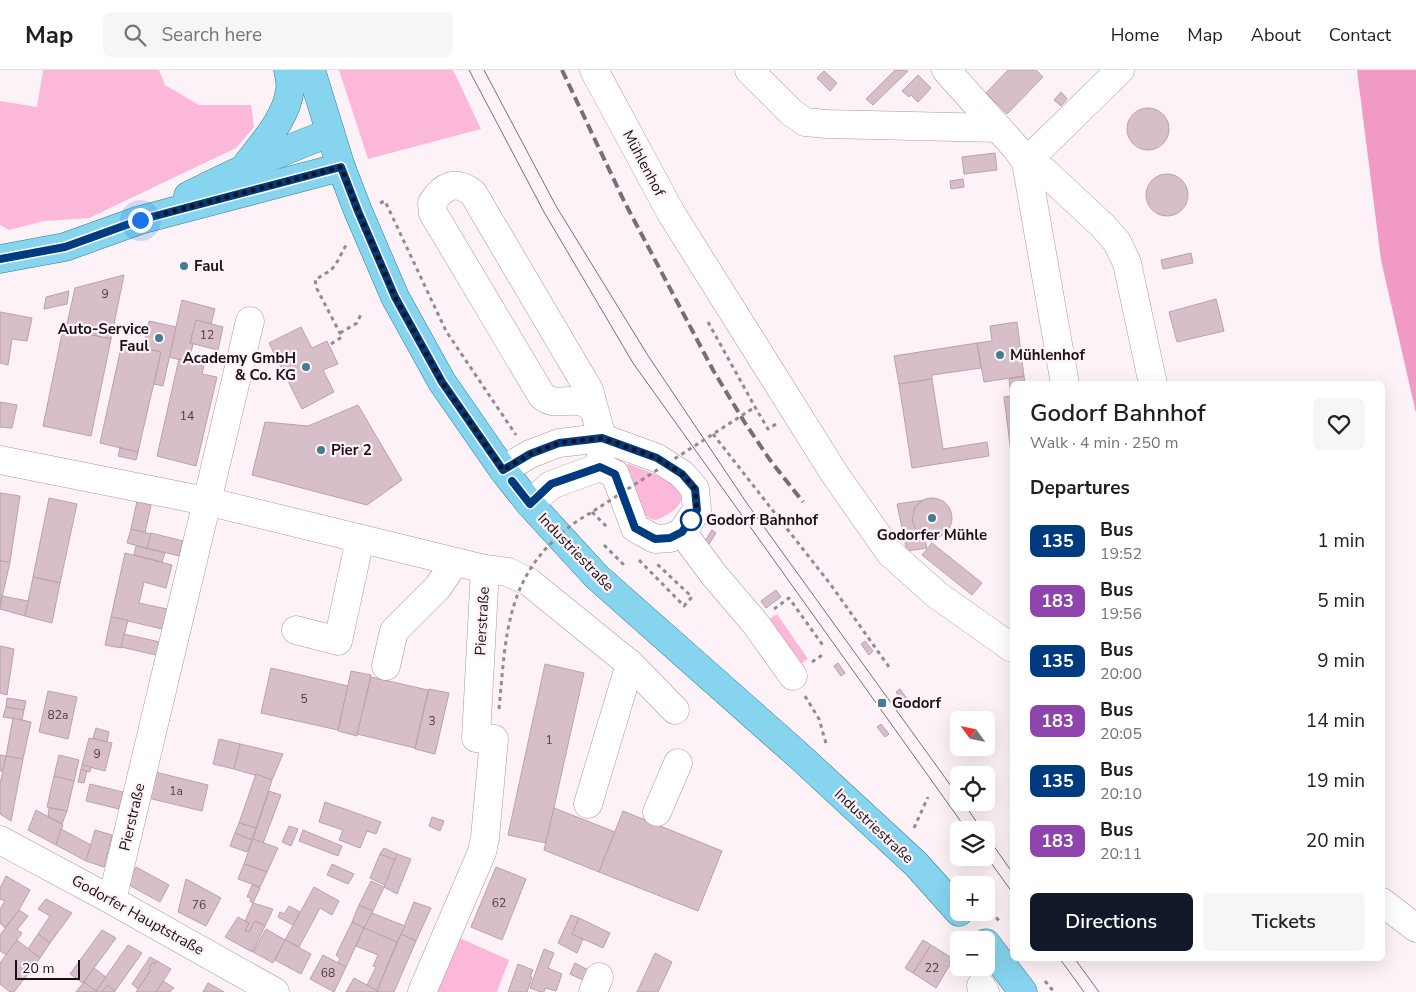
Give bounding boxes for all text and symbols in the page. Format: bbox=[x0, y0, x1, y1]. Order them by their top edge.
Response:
search box bbox=[103, 12, 453, 57]
text: Map bbox=[25, 19, 73, 51]
icon: search bbox=[121, 21, 149, 49]
text: Search here bbox=[161, 22, 262, 48]
text: Home bbox=[1111, 23, 1159, 47]
text: Map bbox=[1187, 23, 1223, 47]
text: About bbox=[1251, 23, 1301, 47]
text: Contact bbox=[1329, 23, 1391, 47]
street label: Mühlenhof bbox=[618, 126, 670, 201]
your location bbox=[128, 208, 153, 233]
place label: Faul bbox=[194, 256, 224, 276]
marker: Faul bbox=[178, 260, 190, 272]
house number: 9 bbox=[101, 286, 109, 302]
place label: Auto-Service Faul bbox=[58, 319, 149, 356]
house number: 12 bbox=[200, 327, 214, 343]
marker: Auto-Service Faul bbox=[153, 332, 165, 344]
place label: Mühlenhof bbox=[1010, 345, 1085, 365]
place label: Academy GmbH & Co. KG bbox=[183, 348, 296, 385]
marker: Mühlenhof bbox=[994, 349, 1006, 361]
marker: Academy GmbH & Co. KG bbox=[300, 361, 312, 373]
text: Godorf Bahnhof bbox=[1030, 397, 1206, 429]
button: heart bbox=[1313, 398, 1365, 450]
house number: 14 bbox=[180, 408, 194, 424]
text: Walk · 4 min · 250 m bbox=[1030, 432, 1178, 454]
place label: Pier 2 bbox=[331, 440, 372, 460]
marker: Pier 2 bbox=[315, 444, 327, 456]
text: Departures bbox=[1030, 475, 1130, 501]
street label: Industriestraße bbox=[534, 509, 618, 595]
marker: Godorf Bahnhof bbox=[680, 509, 702, 531]
place label: Godorf Bahnhof bbox=[706, 510, 819, 530]
marker: Godorfer Mühle bbox=[926, 512, 938, 524]
text: Bus bbox=[1100, 517, 1133, 543]
place label: Godorfer Mühle bbox=[877, 525, 987, 545]
text: 1 min bbox=[1317, 528, 1365, 554]
text: 135 bbox=[1041, 529, 1074, 553]
text: 19:52 bbox=[1100, 543, 1142, 565]
text: Bus bbox=[1100, 577, 1133, 603]
street label: Pierstraße bbox=[470, 586, 494, 656]
text: 5 min bbox=[1317, 588, 1365, 614]
text: 183 bbox=[1041, 589, 1074, 613]
text: 19:56 bbox=[1100, 603, 1142, 625]
text: Bus bbox=[1100, 637, 1133, 663]
text: 9 min bbox=[1317, 648, 1365, 674]
text: 135 bbox=[1041, 649, 1074, 673]
text: 20:00 bbox=[1100, 663, 1142, 685]
house number: 5 bbox=[300, 691, 308, 707]
place label: Godorf bbox=[892, 693, 942, 713]
marker: Godorf bbox=[876, 697, 888, 709]
text: Bus bbox=[1100, 697, 1133, 723]
house number: 82a bbox=[48, 707, 68, 723]
text: 14 min bbox=[1306, 708, 1365, 734]
text: 183 bbox=[1041, 709, 1074, 733]
north arrow bbox=[950, 711, 995, 756]
map controls bbox=[950, 711, 995, 976]
house number: 3 bbox=[428, 713, 436, 729]
text: 20:05 bbox=[1100, 723, 1142, 745]
house number: 1 bbox=[545, 732, 553, 748]
house number: 9 bbox=[93, 746, 101, 762]
text: Bus bbox=[1100, 757, 1133, 783]
button: locate bbox=[950, 766, 995, 811]
text: 19 min bbox=[1306, 768, 1365, 794]
text: 135 bbox=[1041, 769, 1074, 793]
street label: Pierstraße bbox=[114, 781, 150, 853]
house number: 1a bbox=[169, 783, 183, 799]
text: 20:10 bbox=[1100, 783, 1142, 805]
street label: Industriestraße bbox=[830, 784, 918, 868]
text: Bus bbox=[1100, 817, 1133, 843]
button: layers bbox=[950, 821, 995, 866]
text: 20 min bbox=[1306, 828, 1365, 854]
text: 183 bbox=[1041, 829, 1074, 853]
text: 20:11 bbox=[1100, 843, 1142, 865]
street label: Godorfer Hauptstraße bbox=[68, 870, 208, 960]
button: + bbox=[950, 876, 995, 921]
button: Directions bbox=[1030, 893, 1193, 951]
button: Tickets bbox=[1203, 893, 1365, 951]
house number: 62 bbox=[492, 895, 506, 911]
house number: 76 bbox=[192, 897, 206, 913]
button: − bbox=[950, 931, 995, 976]
scale bar bbox=[15, 957, 80, 980]
text: 20 m bbox=[22, 959, 54, 978]
house number: 22 bbox=[925, 960, 939, 976]
house number: 68 bbox=[321, 965, 335, 981]

